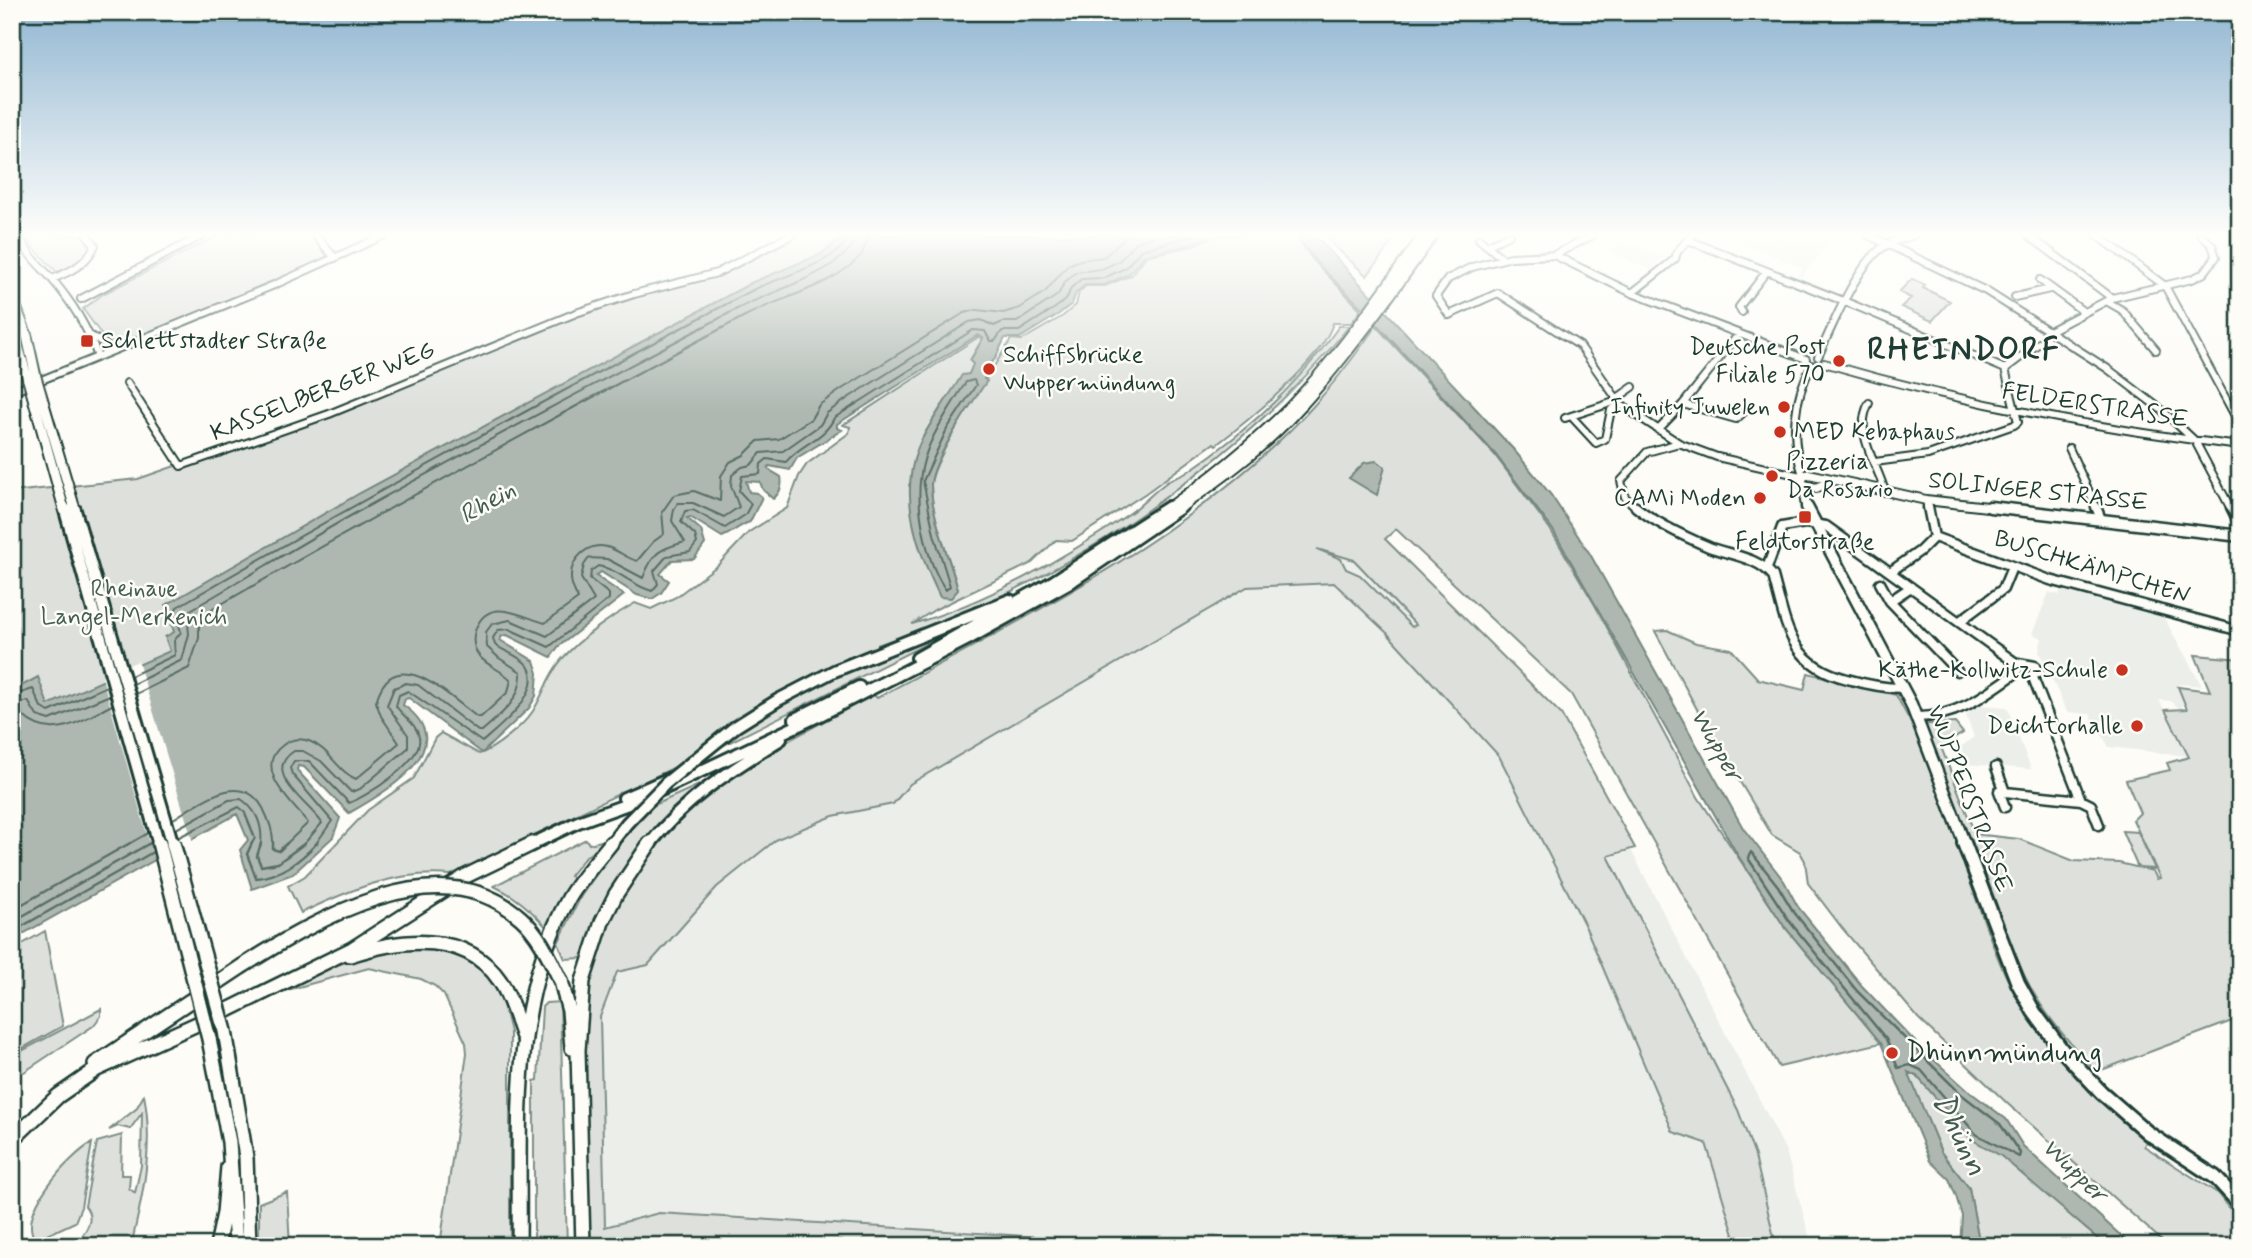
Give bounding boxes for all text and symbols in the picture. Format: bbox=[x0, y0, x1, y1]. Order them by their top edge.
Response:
place label: Schlettstadter Straße bbox=[101, 326, 327, 357]
district label: RHEINDORF bbox=[1867, 329, 2061, 371]
place label: Deutsche Post Filiale 570 bbox=[1689, 332, 1825, 391]
marker: Schlettstadter Straße bbox=[79, 333, 95, 349]
street label: KASSELBERGER WEG bbox=[206, 335, 440, 449]
place label: Schiffsbrücke Wuppermündung bbox=[1003, 340, 1175, 399]
marker: Deutsche Post Filiale 570 bbox=[1831, 353, 1847, 369]
marker: Schiffsbrücke Wuppermündung bbox=[981, 361, 997, 377]
street label: FELDERSTRASSE bbox=[2000, 376, 2190, 436]
place label: Infinity Juwelen bbox=[1610, 392, 1770, 423]
marker: Infinity Juwelen bbox=[1776, 399, 1792, 415]
place label: MED Kebaphaus bbox=[1794, 417, 1956, 448]
marker: MED Kebaphaus bbox=[1772, 424, 1788, 440]
place label: Pizzeria Da Rosario bbox=[1786, 447, 1893, 506]
street label: SOLINGER STRASSE bbox=[1927, 465, 2149, 519]
marker: Pizzeria Da Rosario bbox=[1764, 468, 1780, 484]
water label: Rhein bbox=[454, 473, 522, 533]
place label: CAMi Moden bbox=[1614, 483, 1746, 514]
marker: CAMi Moden bbox=[1752, 490, 1768, 506]
marker: Feldtorstraße bbox=[1797, 509, 1813, 525]
street label: BUSCHKÄMPCHEN bbox=[1990, 523, 2194, 613]
place label: Feldtorstraße bbox=[1735, 527, 1875, 558]
park label: Rheinaue Langel-Merkenich bbox=[41, 574, 227, 635]
place label: Käthe-Kollwitz-Schule bbox=[1878, 655, 2108, 686]
marker: Käthe-Kollwitz-Schule bbox=[2114, 662, 2130, 678]
street label: WUPPERSTRASSE bbox=[1919, 701, 2019, 897]
water label: Wupper bbox=[1681, 702, 1752, 791]
place label: Deichtorhalle bbox=[1987, 711, 2123, 742]
marker: Deichtorhalle bbox=[2129, 718, 2145, 734]
place label: Dhünnmündung bbox=[1906, 1035, 2102, 1072]
marker: Dhünnmündung bbox=[1884, 1045, 1900, 1061]
water label: Dhünn bbox=[1921, 1085, 1997, 1183]
water label: Wupper bbox=[2034, 1131, 2117, 1213]

